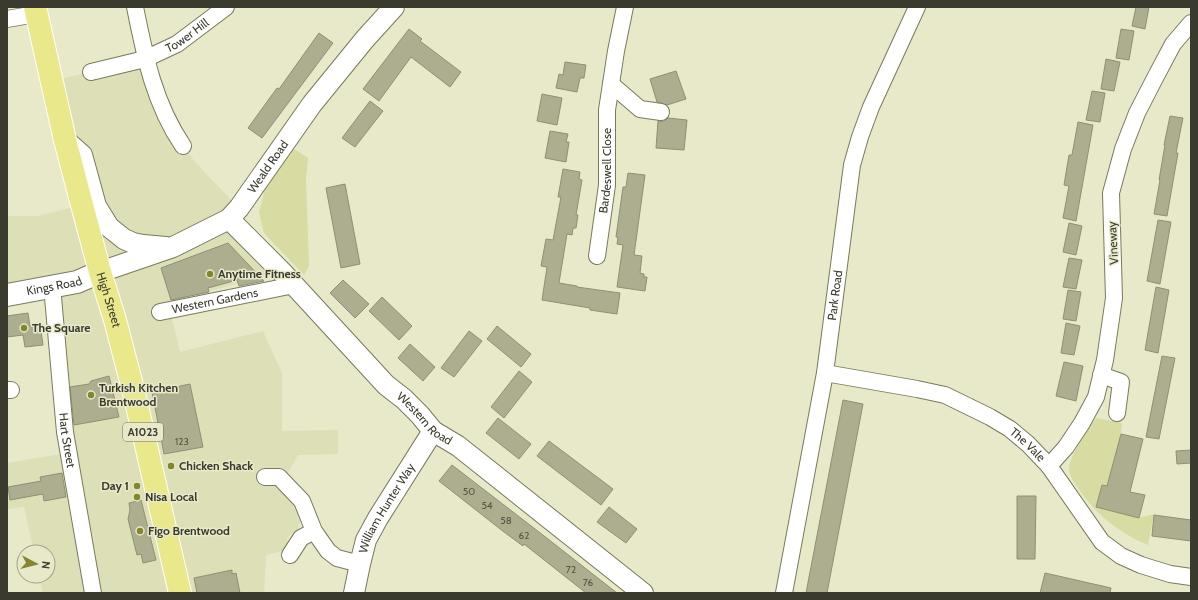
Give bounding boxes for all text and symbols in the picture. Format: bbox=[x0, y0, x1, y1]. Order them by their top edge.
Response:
street label: Tower Hill bbox=[163, 15, 212, 55]
street label: Bardeswell Close bbox=[595, 128, 614, 214]
street label: Weald Road bbox=[244, 137, 291, 196]
street label: Vineway bbox=[1104, 221, 1121, 265]
place label: Anytime Fitness bbox=[218, 266, 301, 281]
marker: Anytime Fitness bbox=[205, 269, 215, 279]
street label: Park Road bbox=[824, 269, 845, 321]
street label: High Street bbox=[93, 270, 125, 329]
street label: Kings Road bbox=[25, 273, 84, 298]
street label: Western Gardens bbox=[170, 284, 259, 316]
place label: The Square bbox=[32, 320, 91, 335]
marker: The Square bbox=[19, 323, 29, 333]
place label: Turkish Kitchen Brentwood bbox=[99, 380, 178, 409]
street label: Western Road bbox=[394, 388, 455, 448]
marker: Turkish Kitchen Brentwood bbox=[86, 390, 96, 400]
street label: Hart Street bbox=[56, 412, 79, 469]
road number: A1023 bbox=[123, 423, 163, 441]
street label: The Vale bbox=[1007, 424, 1049, 465]
house number: 123 bbox=[175, 435, 189, 448]
place label: Chicken Shack bbox=[179, 458, 253, 473]
street label: William Hunter Way bbox=[355, 460, 418, 554]
marker: Chicken Shack bbox=[166, 461, 176, 471]
place label: Day 1 bbox=[101, 478, 129, 493]
marker: Day 1 bbox=[132, 481, 142, 491]
house number: 50 bbox=[463, 485, 475, 498]
place label: Nisa Local bbox=[145, 489, 197, 504]
marker: Nisa Local bbox=[132, 492, 142, 502]
house number: 54 bbox=[481, 499, 493, 512]
house number: 58 bbox=[500, 514, 512, 527]
place label: Figo Brentwood bbox=[148, 523, 230, 538]
marker: Figo Brentwood bbox=[135, 526, 145, 536]
house number: 62 bbox=[519, 529, 529, 542]
north arrow bbox=[16, 544, 56, 584]
text: N bbox=[39, 561, 53, 570]
house number: 72 bbox=[566, 563, 576, 576]
house number: 76 bbox=[583, 576, 594, 589]

